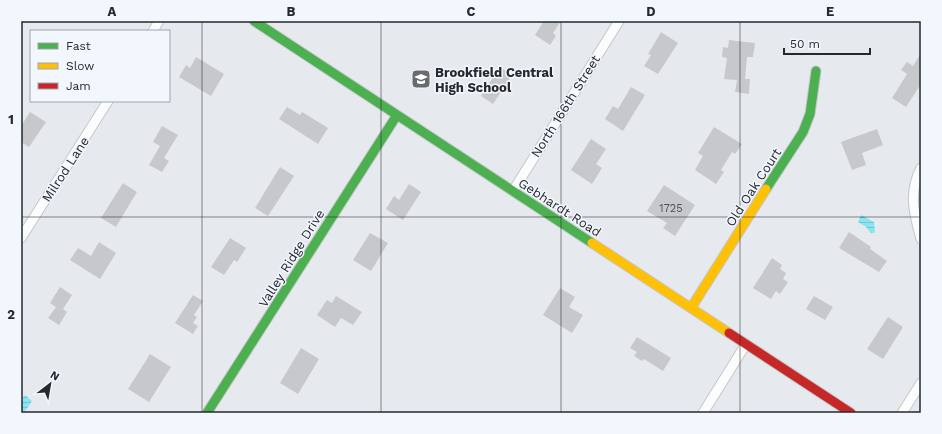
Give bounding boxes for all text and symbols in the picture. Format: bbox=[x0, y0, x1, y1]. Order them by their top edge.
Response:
text: A bbox=[108, 4, 117, 19]
text: B bbox=[287, 4, 296, 19]
text: C bbox=[467, 4, 476, 19]
text: D bbox=[646, 4, 656, 19]
text: E bbox=[826, 4, 834, 19]
legend bbox=[30, 30, 170, 102]
scale bar bbox=[784, 30, 870, 56]
text: 50 m bbox=[790, 37, 820, 51]
text: Fast bbox=[66, 39, 91, 53]
street label: North 166th Street bbox=[528, 52, 603, 160]
text: Slow bbox=[66, 59, 94, 73]
place label: Brookfield Central High School bbox=[435, 65, 554, 95]
school or university icon: Brookfield Central High School bbox=[410, 68, 432, 90]
text: Jam bbox=[66, 79, 91, 93]
text: 1 bbox=[8, 112, 14, 127]
street label: Milrod Lane bbox=[39, 134, 92, 205]
street label: Old Oak Court bbox=[723, 145, 785, 229]
street label: Gebhardt Road bbox=[516, 175, 604, 240]
house number: 1725 bbox=[659, 202, 683, 215]
street label: Valley Ridge Drive bbox=[255, 207, 328, 310]
text: 2 bbox=[7, 307, 15, 322]
north arrow bbox=[30, 364, 70, 404]
text: N bbox=[48, 368, 62, 384]

